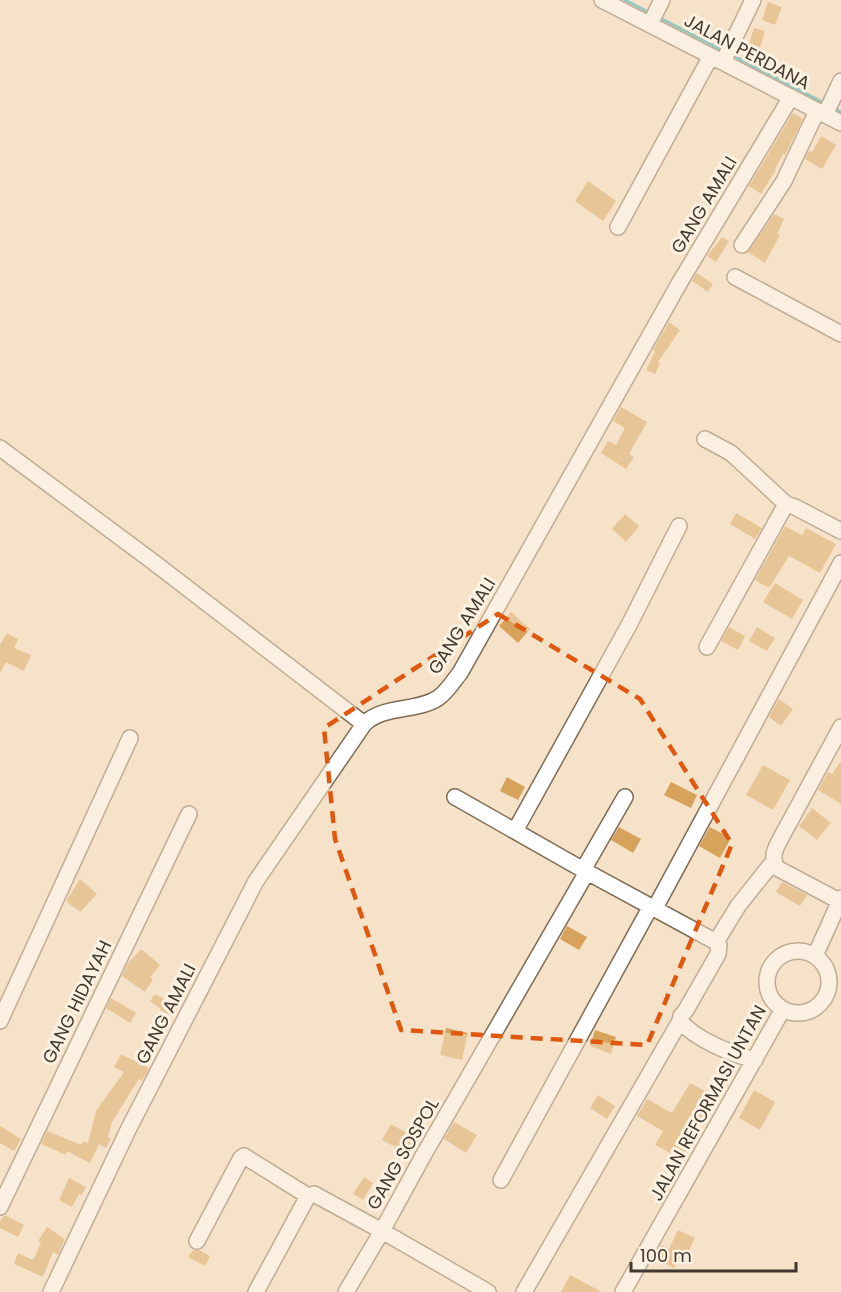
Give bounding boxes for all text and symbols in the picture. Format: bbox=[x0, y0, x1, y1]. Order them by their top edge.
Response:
street label: JALAN PERDANA bbox=[680, 8, 815, 95]
street label: GANG AMALI bbox=[665, 151, 743, 258]
street label: GANG AMALI bbox=[422, 573, 501, 679]
street label: GANG HIDAYAH bbox=[36, 936, 117, 1068]
street label: GANG AMALI bbox=[130, 959, 202, 1068]
street label: JALAN REFORMASI UNTAN bbox=[643, 1000, 772, 1205]
street label: GANG SOSPOL bbox=[360, 1093, 445, 1214]
scale bar bbox=[631, 1235, 796, 1273]
text: 100 m bbox=[640, 1243, 692, 1268]

